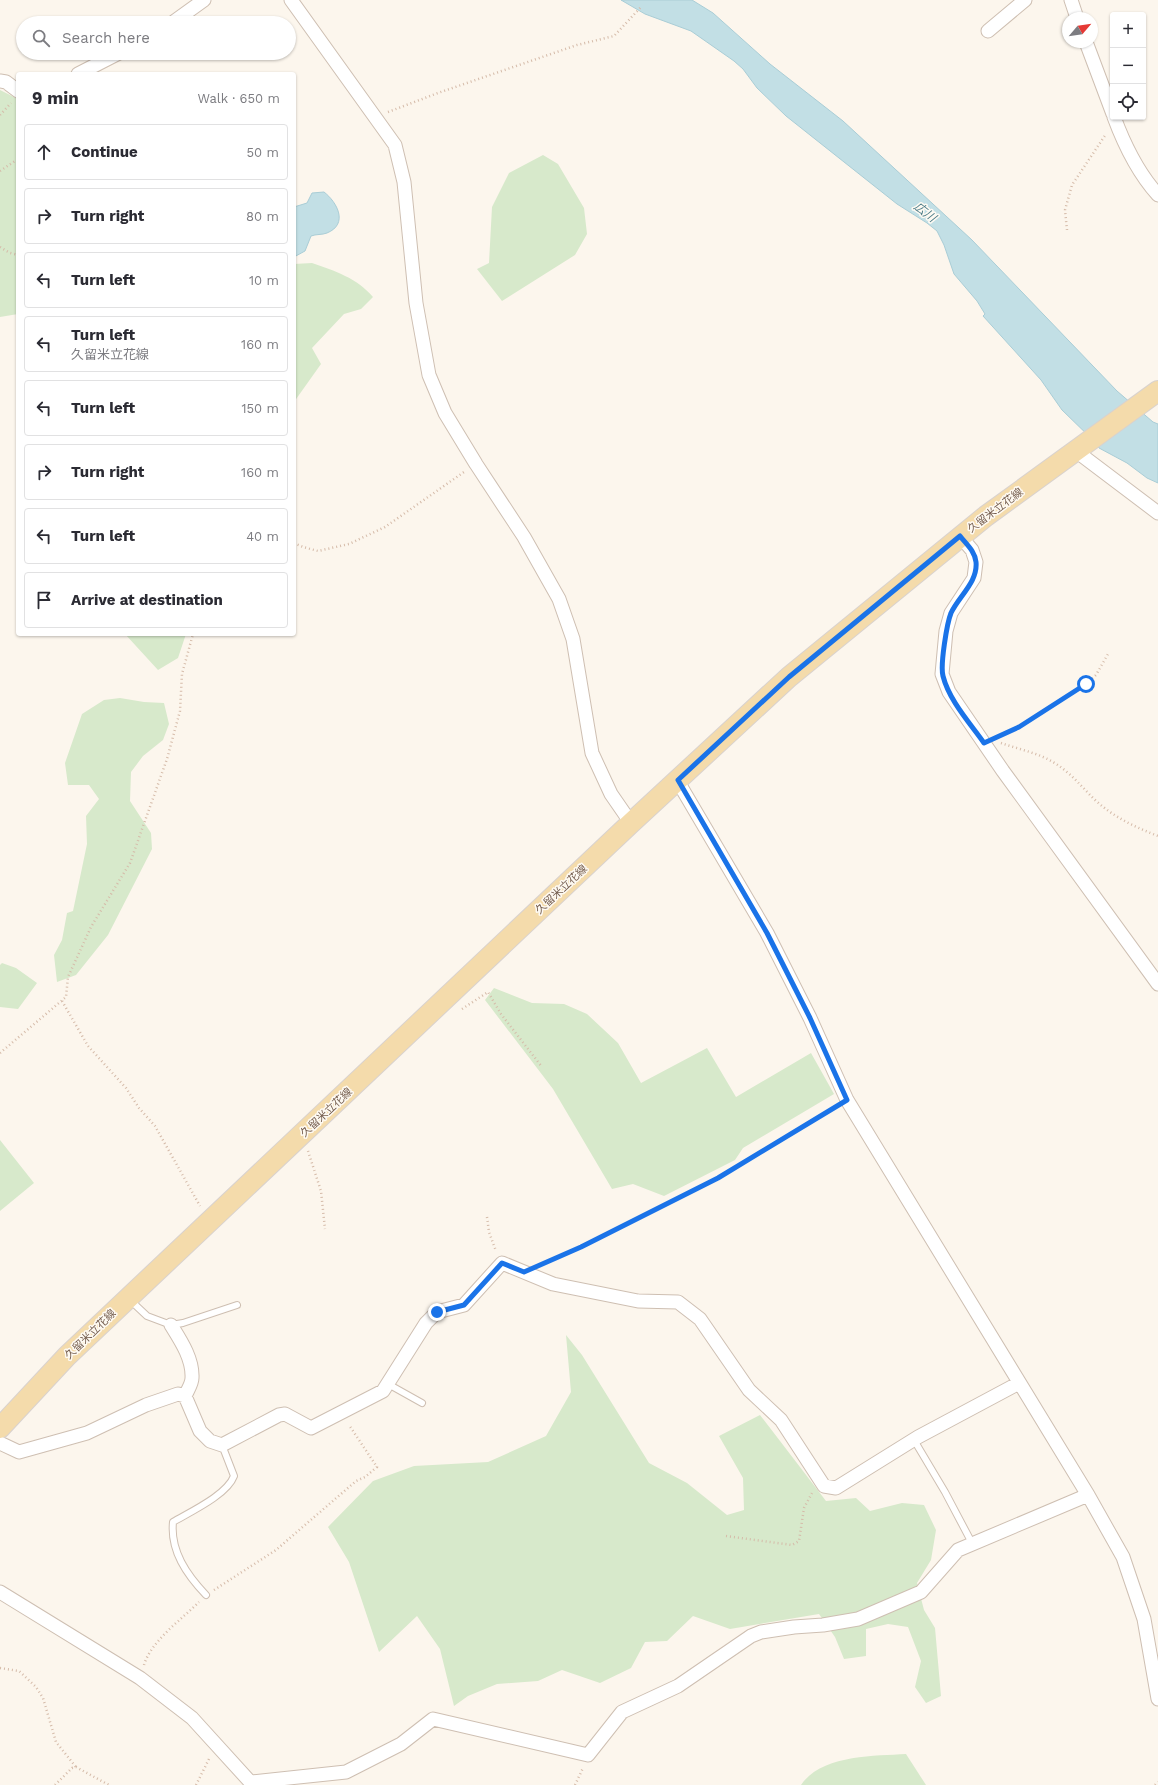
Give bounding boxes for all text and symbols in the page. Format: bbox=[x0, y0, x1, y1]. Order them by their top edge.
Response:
north arrow bbox=[1062, 12, 1098, 48]
map controls bbox=[1110, 12, 1146, 120]
button: + bbox=[1110, 12, 1146, 48]
search box bbox=[16, 16, 296, 60]
icon: search bbox=[30, 27, 52, 49]
text: Search here bbox=[62, 29, 150, 47]
button: − bbox=[1110, 48, 1146, 84]
button: locate bbox=[1110, 84, 1146, 120]
text: 9 min bbox=[32, 88, 79, 108]
text: Walk · 650 m bbox=[197, 91, 280, 106]
icon: ahead bbox=[33, 141, 55, 163]
text: Continue bbox=[71, 143, 138, 161]
text: 50 m bbox=[247, 145, 279, 160]
water label: 広川 bbox=[911, 199, 940, 226]
icon: right bbox=[33, 205, 55, 227]
text: Turn right bbox=[71, 207, 144, 225]
text: 80 m bbox=[246, 209, 279, 224]
icon: left bbox=[33, 269, 55, 291]
text: Turn left bbox=[71, 271, 135, 289]
text: 10 m bbox=[249, 273, 279, 288]
text: Turn left bbox=[71, 326, 135, 344]
icon: left bbox=[33, 333, 55, 355]
text: 160 m bbox=[241, 337, 279, 352]
text: 久留米立花線 bbox=[71, 347, 149, 362]
icon: left bbox=[33, 397, 55, 419]
text: Turn left bbox=[71, 399, 135, 417]
text: 150 m bbox=[241, 401, 279, 416]
icon: right bbox=[33, 461, 55, 483]
text: Turn right bbox=[71, 463, 144, 481]
text: 160 m bbox=[241, 465, 279, 480]
street label: 久留米立花線 bbox=[965, 485, 1026, 535]
icon: left bbox=[33, 525, 55, 547]
text: Turn left bbox=[71, 527, 135, 545]
text: 40 m bbox=[246, 529, 279, 544]
icon: arrive bbox=[33, 589, 55, 611]
text: Arrive at destination bbox=[71, 591, 223, 609]
route start bbox=[1077, 675, 1095, 693]
street label: 久留米立花線 bbox=[533, 862, 590, 917]
street label: 久留米立花線 bbox=[298, 1085, 355, 1140]
route end bbox=[428, 1303, 446, 1321]
street label: 久留米立花線 bbox=[62, 1307, 119, 1362]

